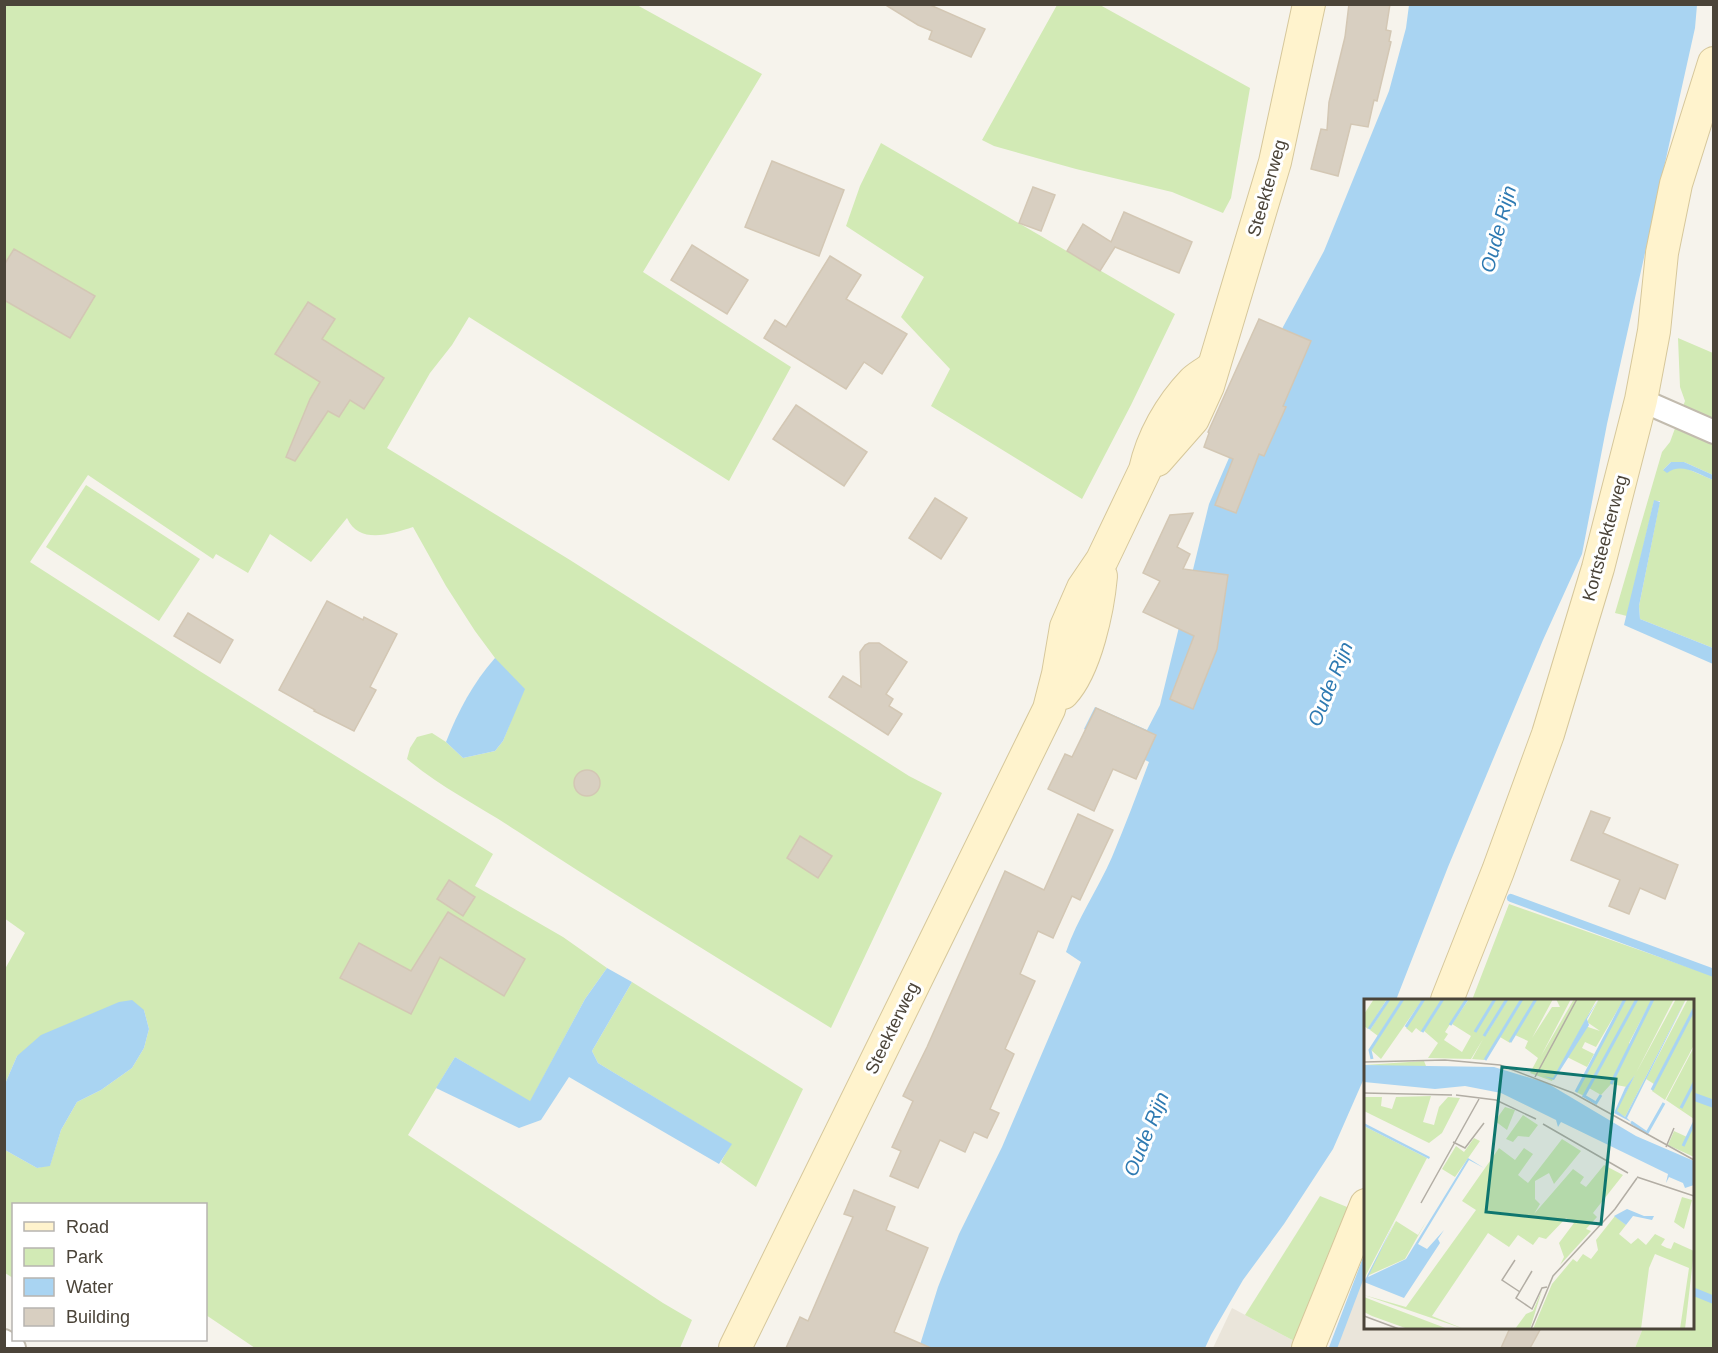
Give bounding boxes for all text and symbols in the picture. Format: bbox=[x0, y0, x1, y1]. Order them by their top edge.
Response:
street label: Steekterweg bbox=[1244, 137, 1290, 239]
water label: Oude Rijn bbox=[1476, 183, 1520, 275]
street label: Kortsteekterweg bbox=[1579, 473, 1631, 603]
water label: Oude Rijn bbox=[1303, 639, 1357, 729]
street label: Steekterweg bbox=[861, 979, 923, 1077]
inset map bbox=[1364, 999, 1694, 1329]
water label: Oude Rijn bbox=[1119, 1089, 1173, 1179]
legend bbox=[12, 1203, 207, 1341]
text: Road bbox=[66, 1217, 109, 1237]
text: Park bbox=[66, 1247, 104, 1267]
text: Water bbox=[66, 1277, 113, 1297]
text: Building bbox=[66, 1307, 130, 1327]

